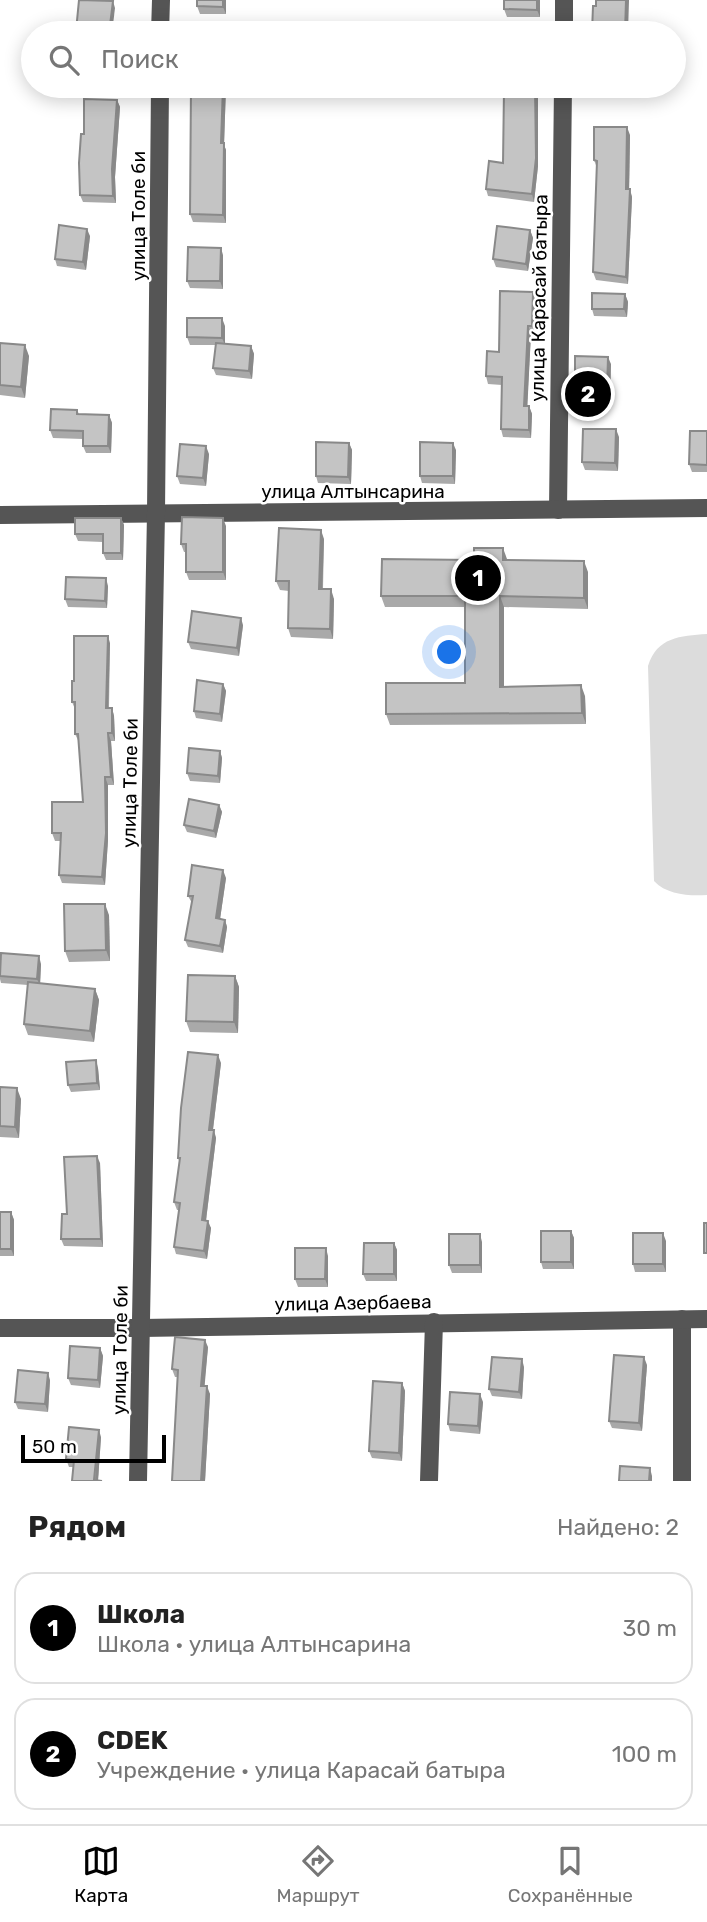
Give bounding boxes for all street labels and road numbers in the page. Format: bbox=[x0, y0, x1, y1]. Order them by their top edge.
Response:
street label: улица Толе би bbox=[127, 151, 150, 281]
street label: улица Карасай батыра bbox=[526, 194, 552, 402]
street label: улица Алтынсарина bbox=[261, 480, 445, 503]
street label: улица Толе би bbox=[117, 718, 143, 848]
street label: улица Толе би bbox=[107, 1285, 133, 1415]
street label: улица Азербаева bbox=[274, 1290, 432, 1316]

